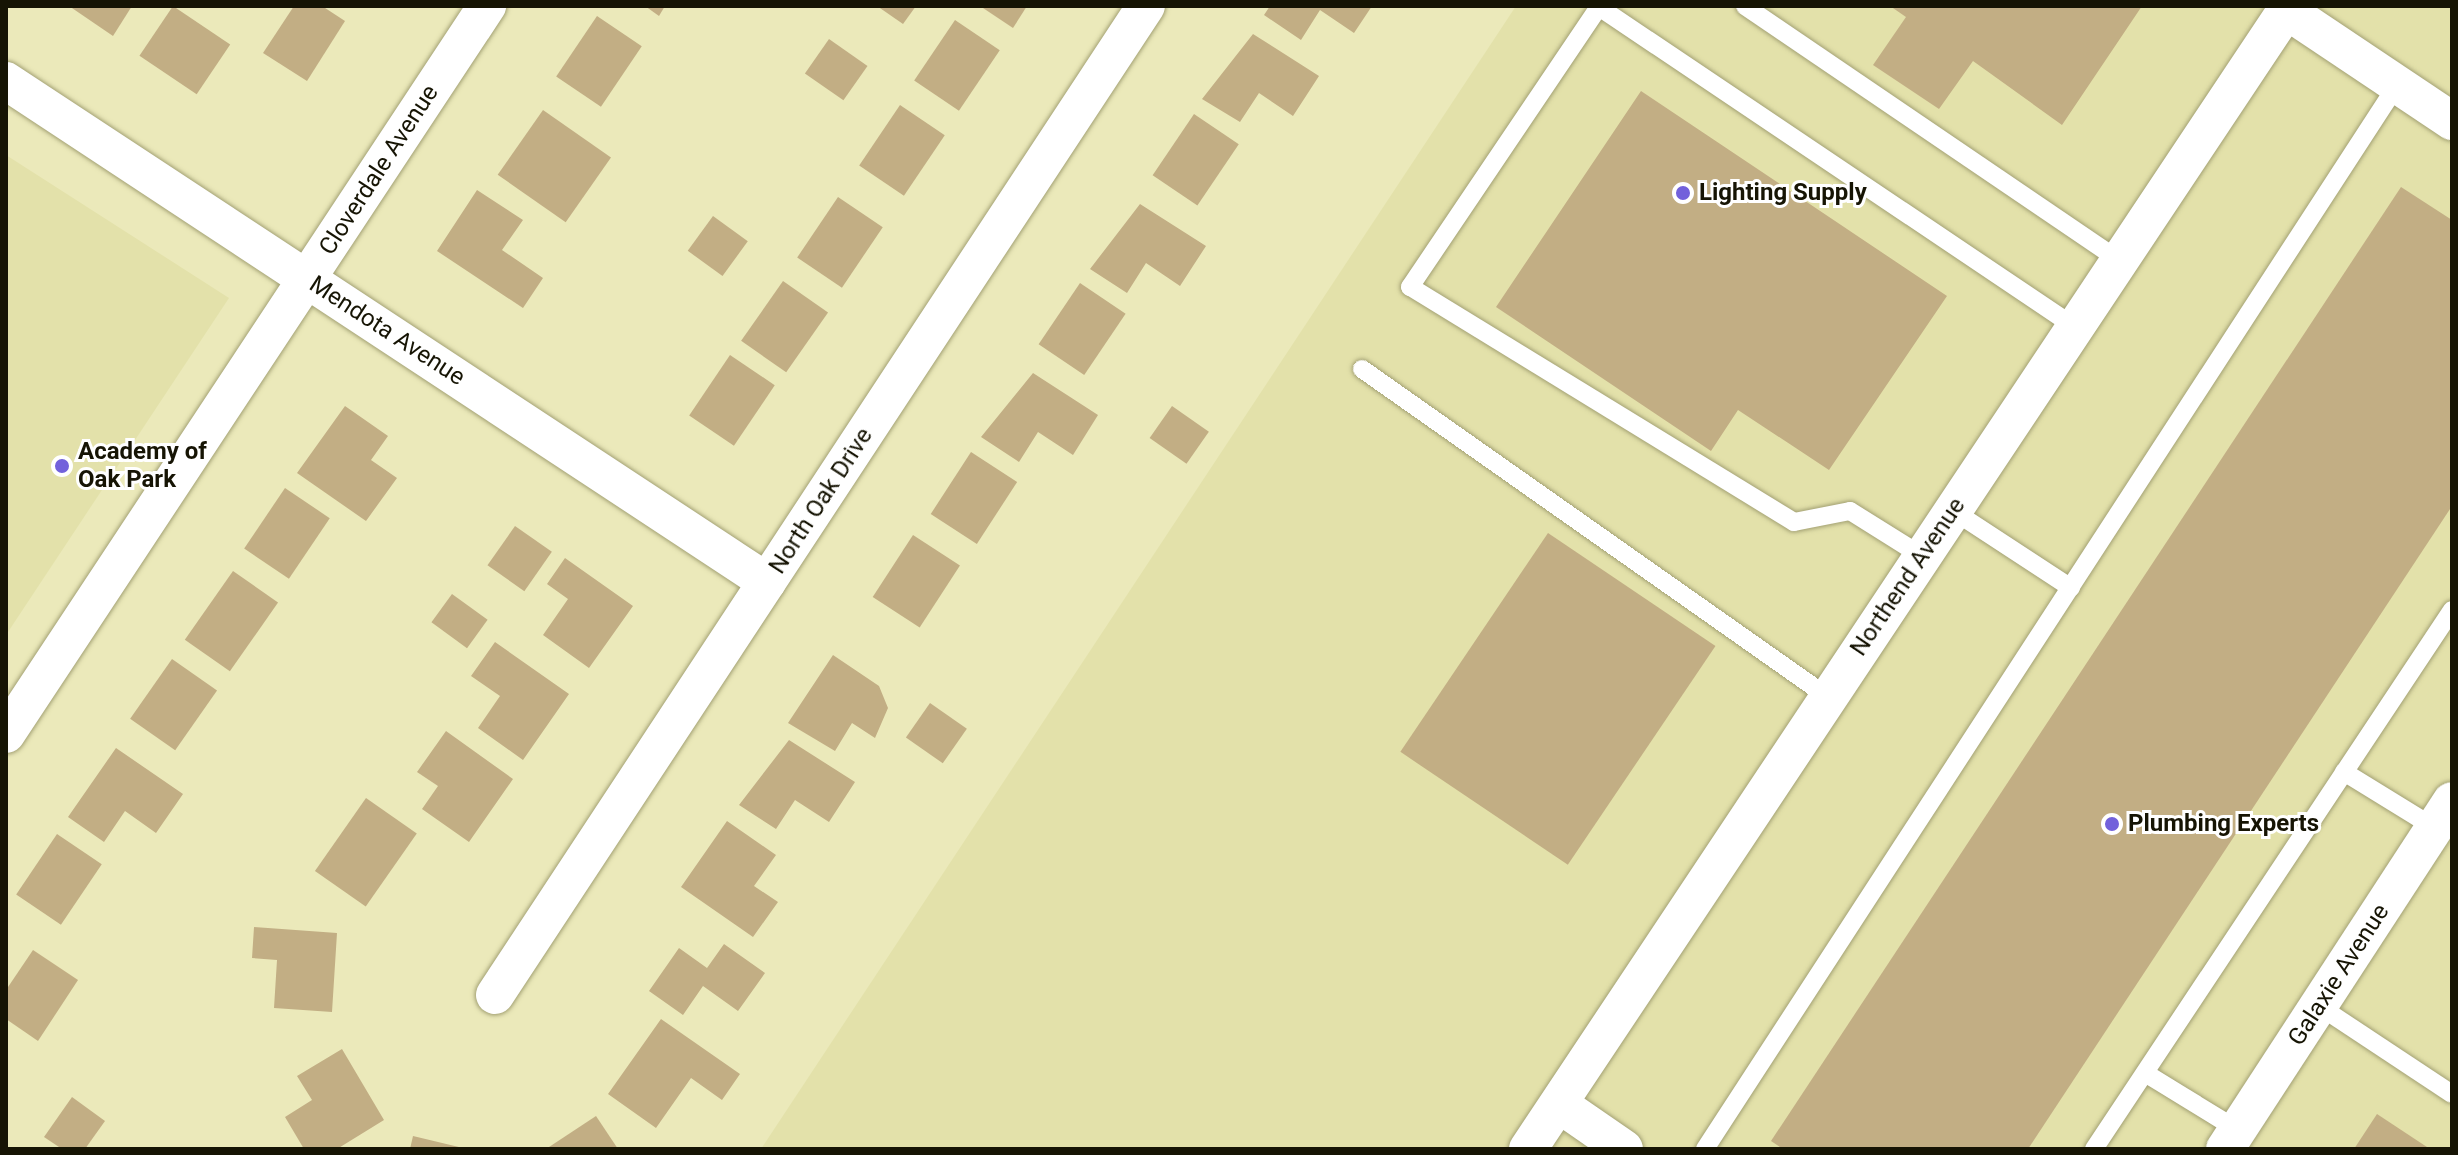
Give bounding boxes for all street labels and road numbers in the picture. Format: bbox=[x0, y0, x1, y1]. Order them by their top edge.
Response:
street label: Cloverdale Avenue bbox=[313, 80, 445, 260]
street label: Mendota Avenue bbox=[304, 270, 470, 392]
street label: North Oak Drive bbox=[763, 423, 879, 579]
street label: Northend Avenue bbox=[1844, 492, 1972, 662]
street label: Galaxie Avenue bbox=[2282, 899, 2396, 1051]

